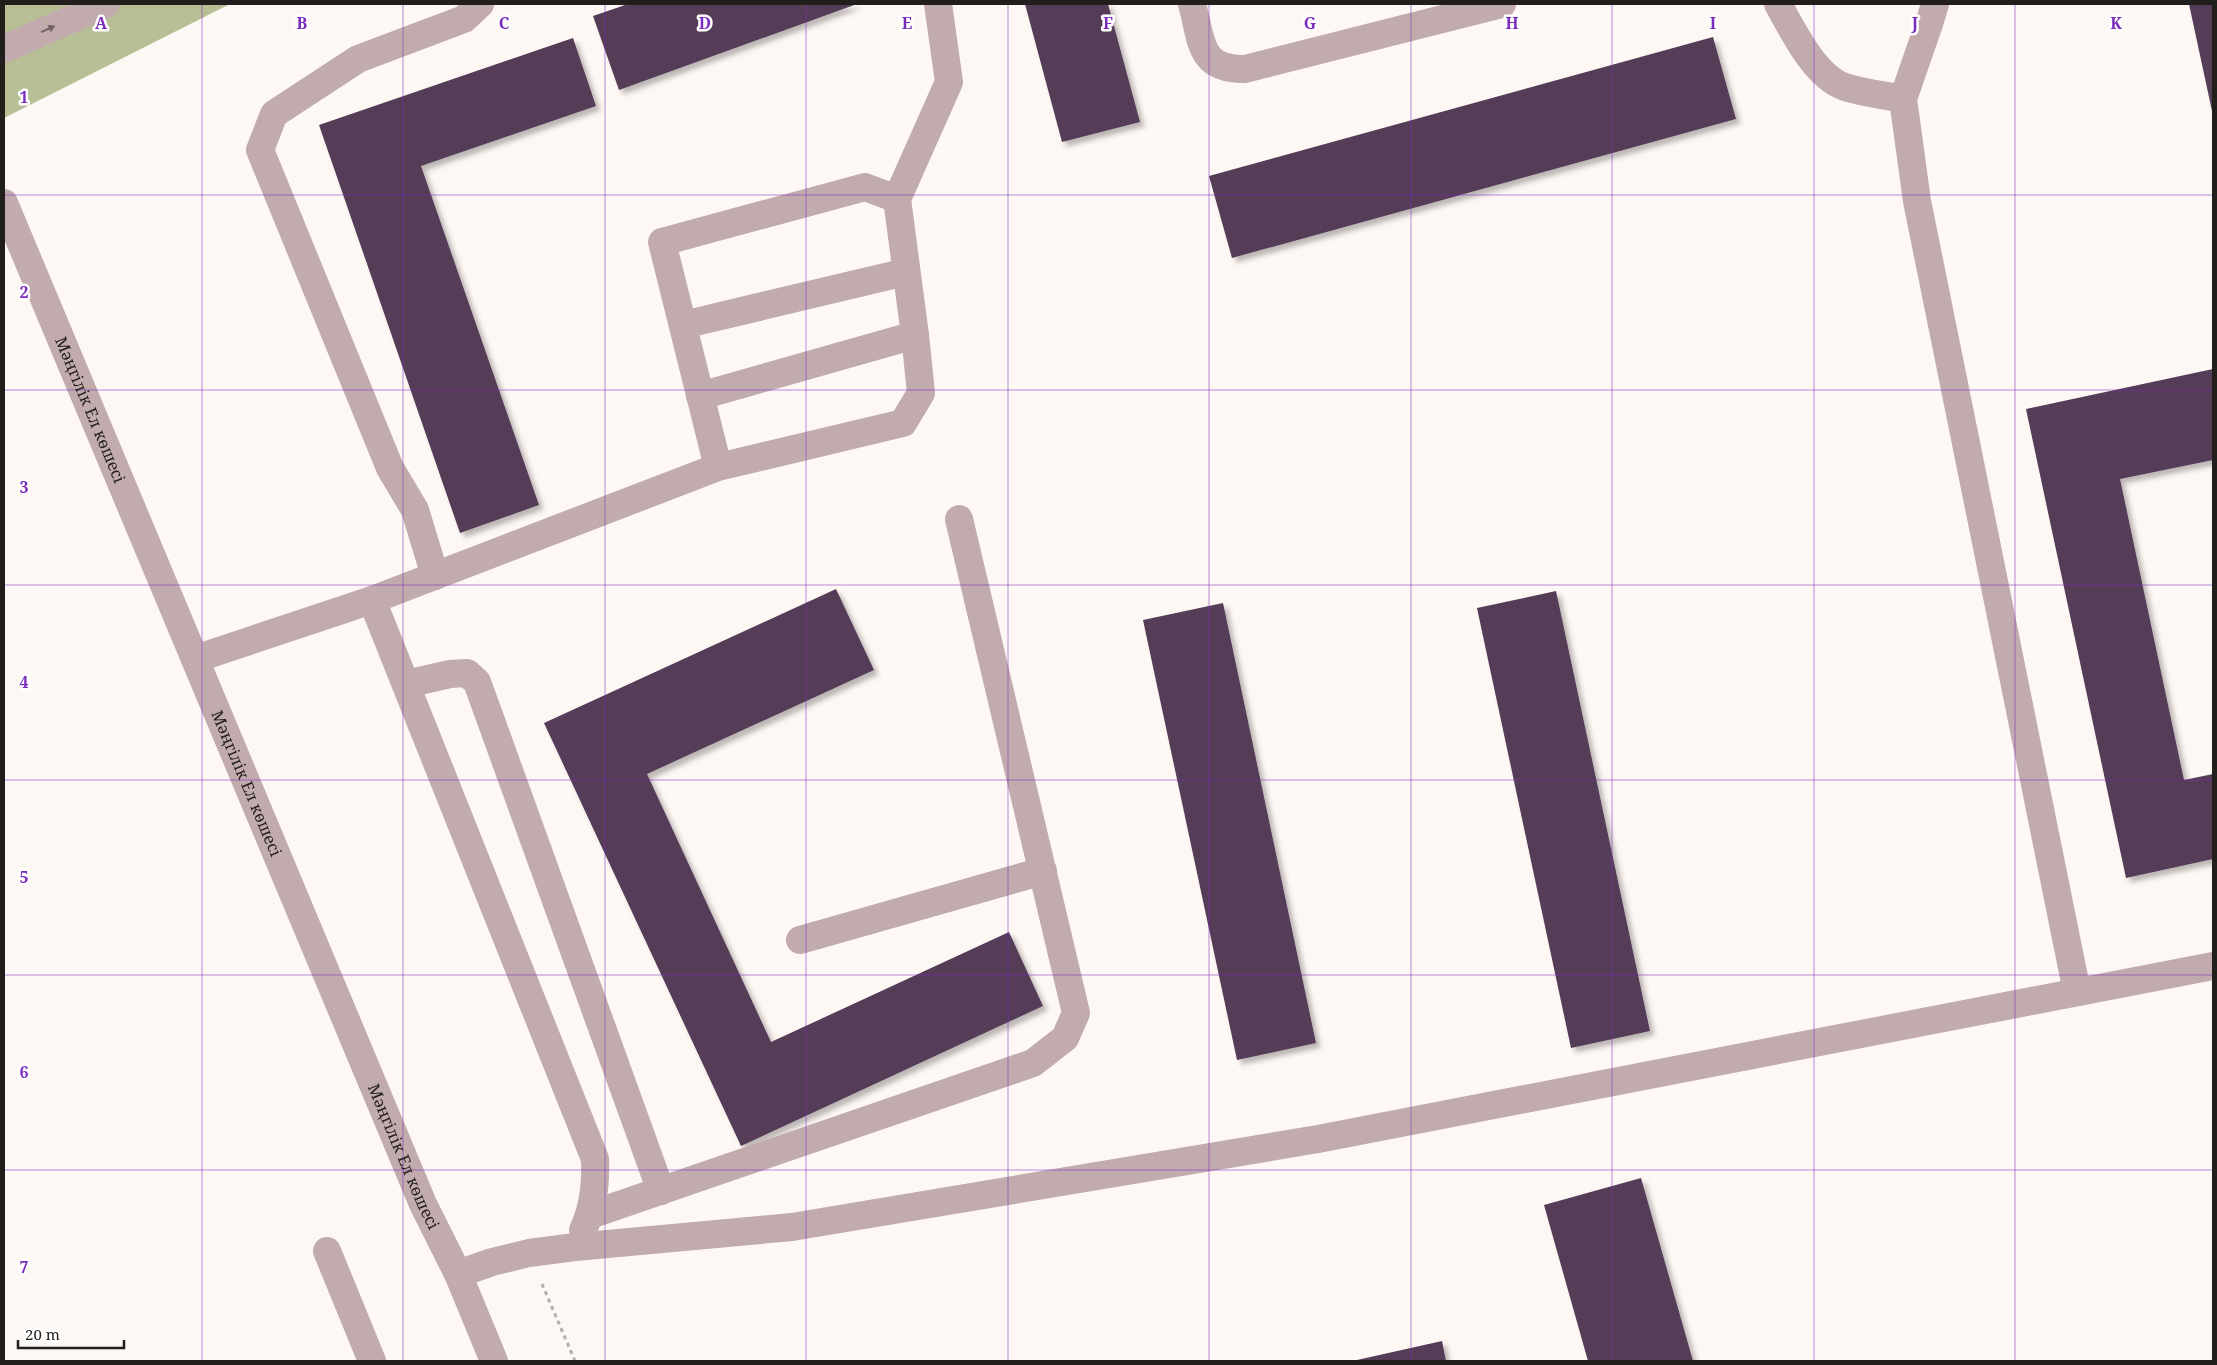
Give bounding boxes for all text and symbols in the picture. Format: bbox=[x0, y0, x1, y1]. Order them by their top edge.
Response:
text: A bbox=[95, 12, 108, 34]
text: B bbox=[297, 12, 308, 34]
text: C bbox=[499, 12, 510, 34]
text: D bbox=[699, 12, 711, 34]
text: E bbox=[902, 12, 912, 34]
text: F bbox=[1103, 12, 1113, 34]
text: G bbox=[1304, 12, 1316, 34]
text: H bbox=[1505, 12, 1519, 34]
text: I bbox=[1710, 12, 1716, 34]
text: J bbox=[1911, 12, 1919, 34]
text: K bbox=[2110, 12, 2122, 34]
one-way arrow bbox=[41, 25, 55, 33]
text: 1 bbox=[19, 86, 29, 108]
text: 2 bbox=[19, 281, 29, 303]
street label: Мәңгілік Ел көшесі bbox=[50, 333, 131, 487]
text: 3 bbox=[19, 476, 29, 498]
text: 4 bbox=[19, 671, 29, 693]
street label: Мәңгілік Ел көшесі bbox=[206, 707, 287, 860]
text: 5 bbox=[19, 866, 29, 888]
text: 6 bbox=[19, 1061, 29, 1083]
street label: Мәңгілік Ел көшесі bbox=[363, 1080, 445, 1234]
text: 7 bbox=[19, 1256, 29, 1278]
scale bar bbox=[18, 1318, 124, 1350]
text: 20 m bbox=[25, 1324, 60, 1344]

